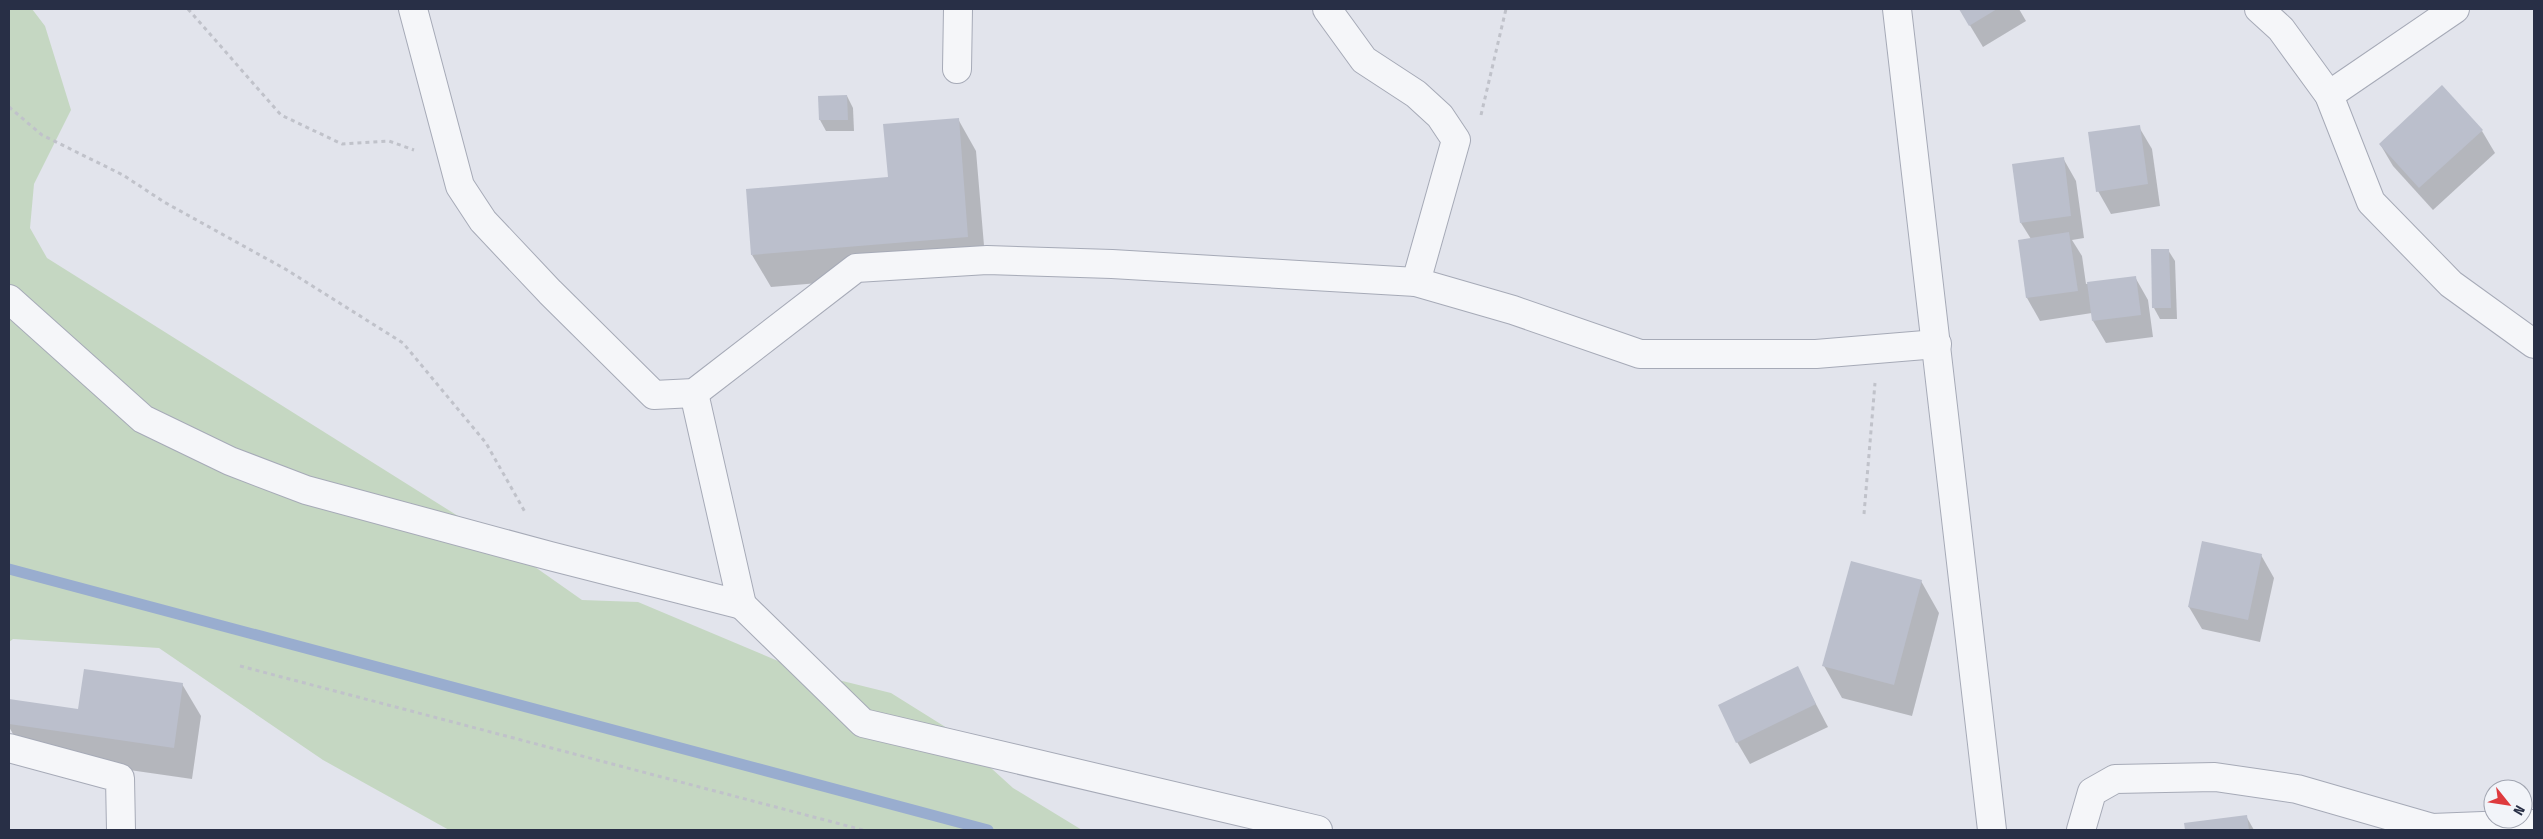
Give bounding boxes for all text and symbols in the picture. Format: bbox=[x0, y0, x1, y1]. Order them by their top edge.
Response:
north arrow bbox=[2483, 779, 2533, 829]
text: N bbox=[2509, 802, 2528, 818]

